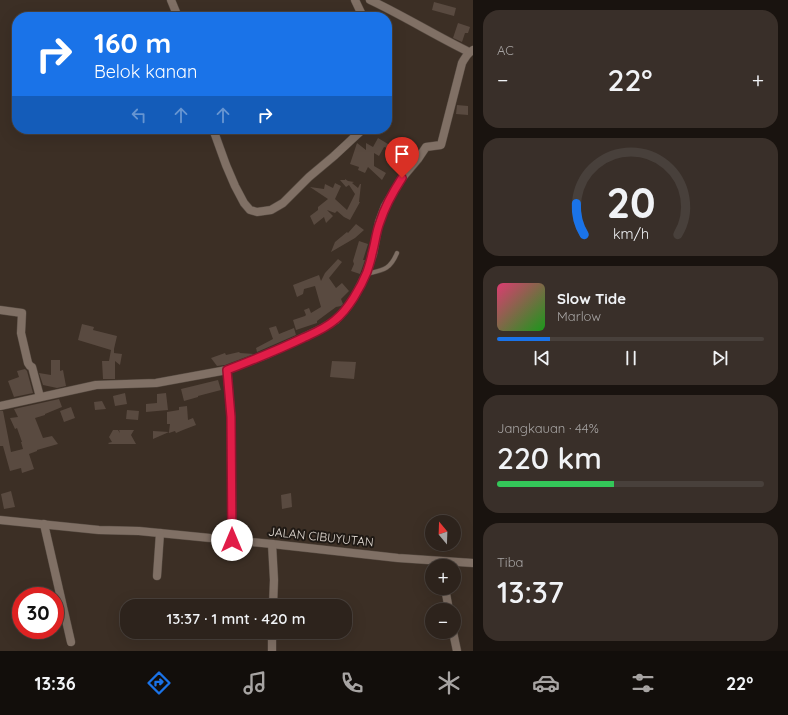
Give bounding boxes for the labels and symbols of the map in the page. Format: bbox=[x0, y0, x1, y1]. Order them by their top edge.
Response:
pin bbox=[385, 137, 419, 178]
north arrow bbox=[425, 515, 461, 551]
position arrow bbox=[211, 519, 253, 561]
street label: JALAN CIBUYUTAN bbox=[268, 524, 375, 550]
speed limit sign: 30 bbox=[12, 587, 64, 639]

